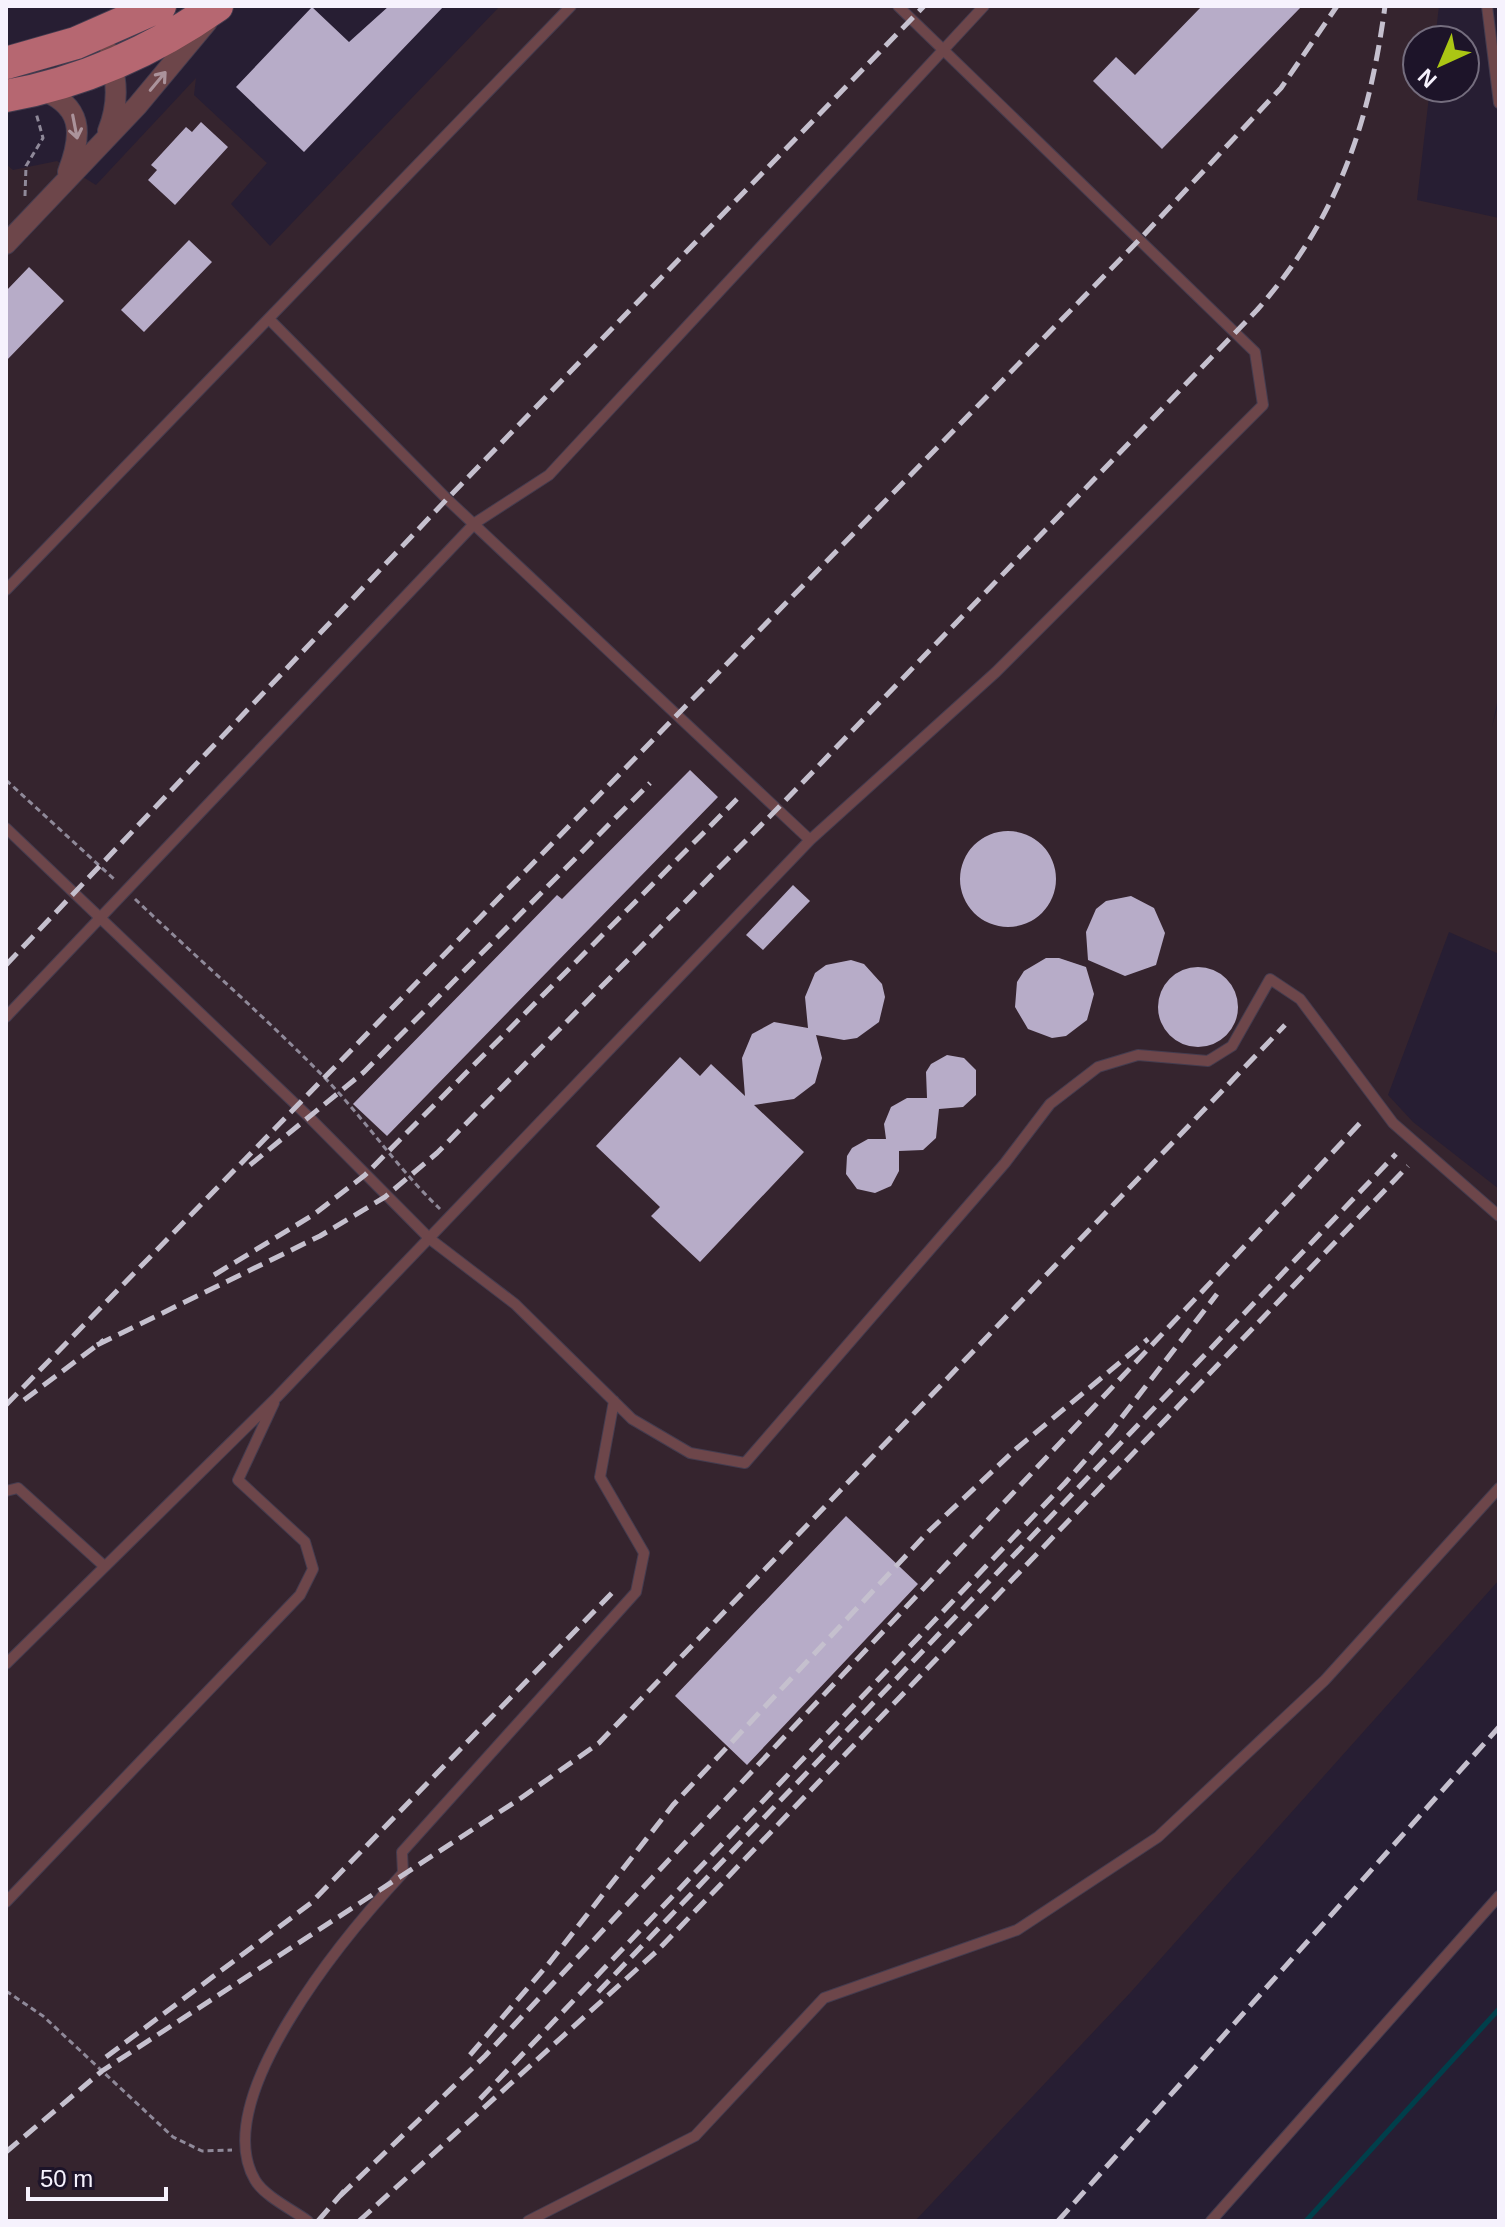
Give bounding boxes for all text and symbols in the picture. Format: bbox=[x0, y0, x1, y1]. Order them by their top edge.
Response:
north arrow bbox=[1401, 24, 1481, 104]
text: N bbox=[1413, 64, 1442, 93]
one-way arrow bbox=[149, 72, 167, 92]
one-way arrow bbox=[68, 114, 83, 139]
scale bar bbox=[28, 2151, 166, 2201]
text: 50 m bbox=[40, 2165, 93, 2192]

